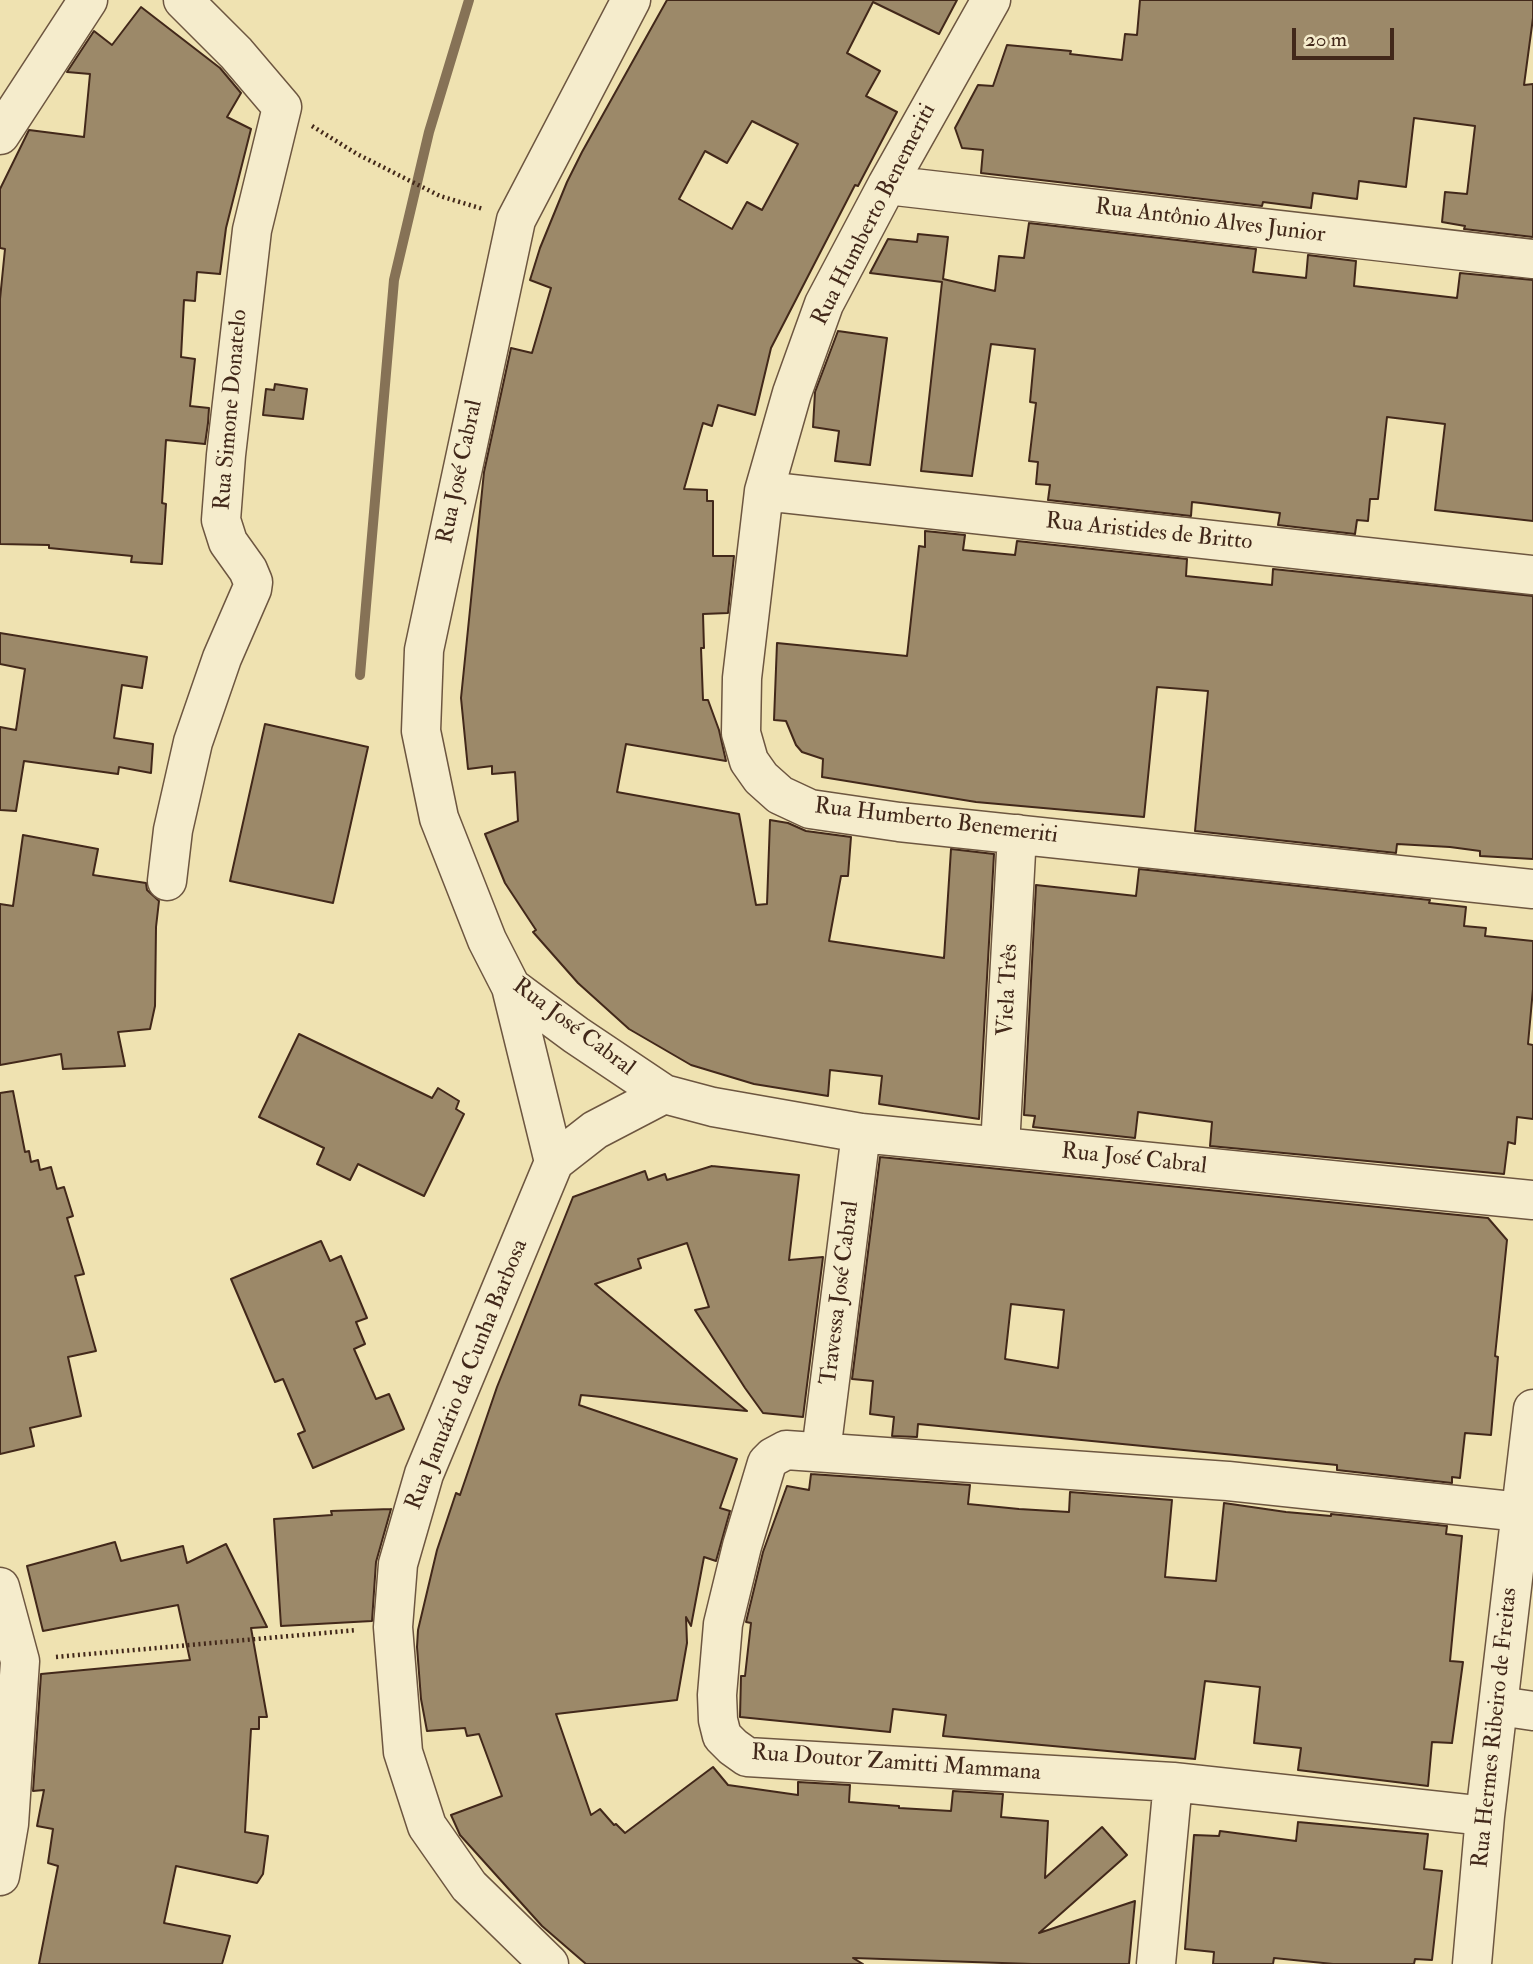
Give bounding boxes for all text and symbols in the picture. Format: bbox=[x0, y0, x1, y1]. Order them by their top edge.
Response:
scale bar bbox=[1295, 14, 1396, 58]
text: 20 m bbox=[1305, 26, 1347, 53]
street label: Rua Humberto Benemeriti bbox=[807, 100, 943, 330]
street label: Rua Antônio Alves Junior bbox=[1093, 194, 1327, 250]
street label: Rua Simone Donatelo bbox=[209, 308, 255, 512]
street label: Rua José Cabral bbox=[432, 398, 490, 546]
street label: Rua Aristides de Britto bbox=[1044, 508, 1254, 558]
street label: Rua Humberto Benemeriti bbox=[813, 793, 1059, 851]
street label: Viela Três bbox=[993, 943, 1025, 1037]
street label: Rua José Cabral bbox=[506, 973, 640, 1083]
street label: Rua José Cabral bbox=[1060, 1139, 1208, 1181]
street label: Travessa José Cabral bbox=[816, 1199, 866, 1387]
street label: Rua Januário da Cunha Barbosa bbox=[401, 1236, 535, 1514]
street label: Rua Hermes Ribeiro de Freitas bbox=[1468, 1586, 1524, 1870]
street label: Rua Doutor Zamitti Mammana bbox=[750, 1740, 1042, 1788]

